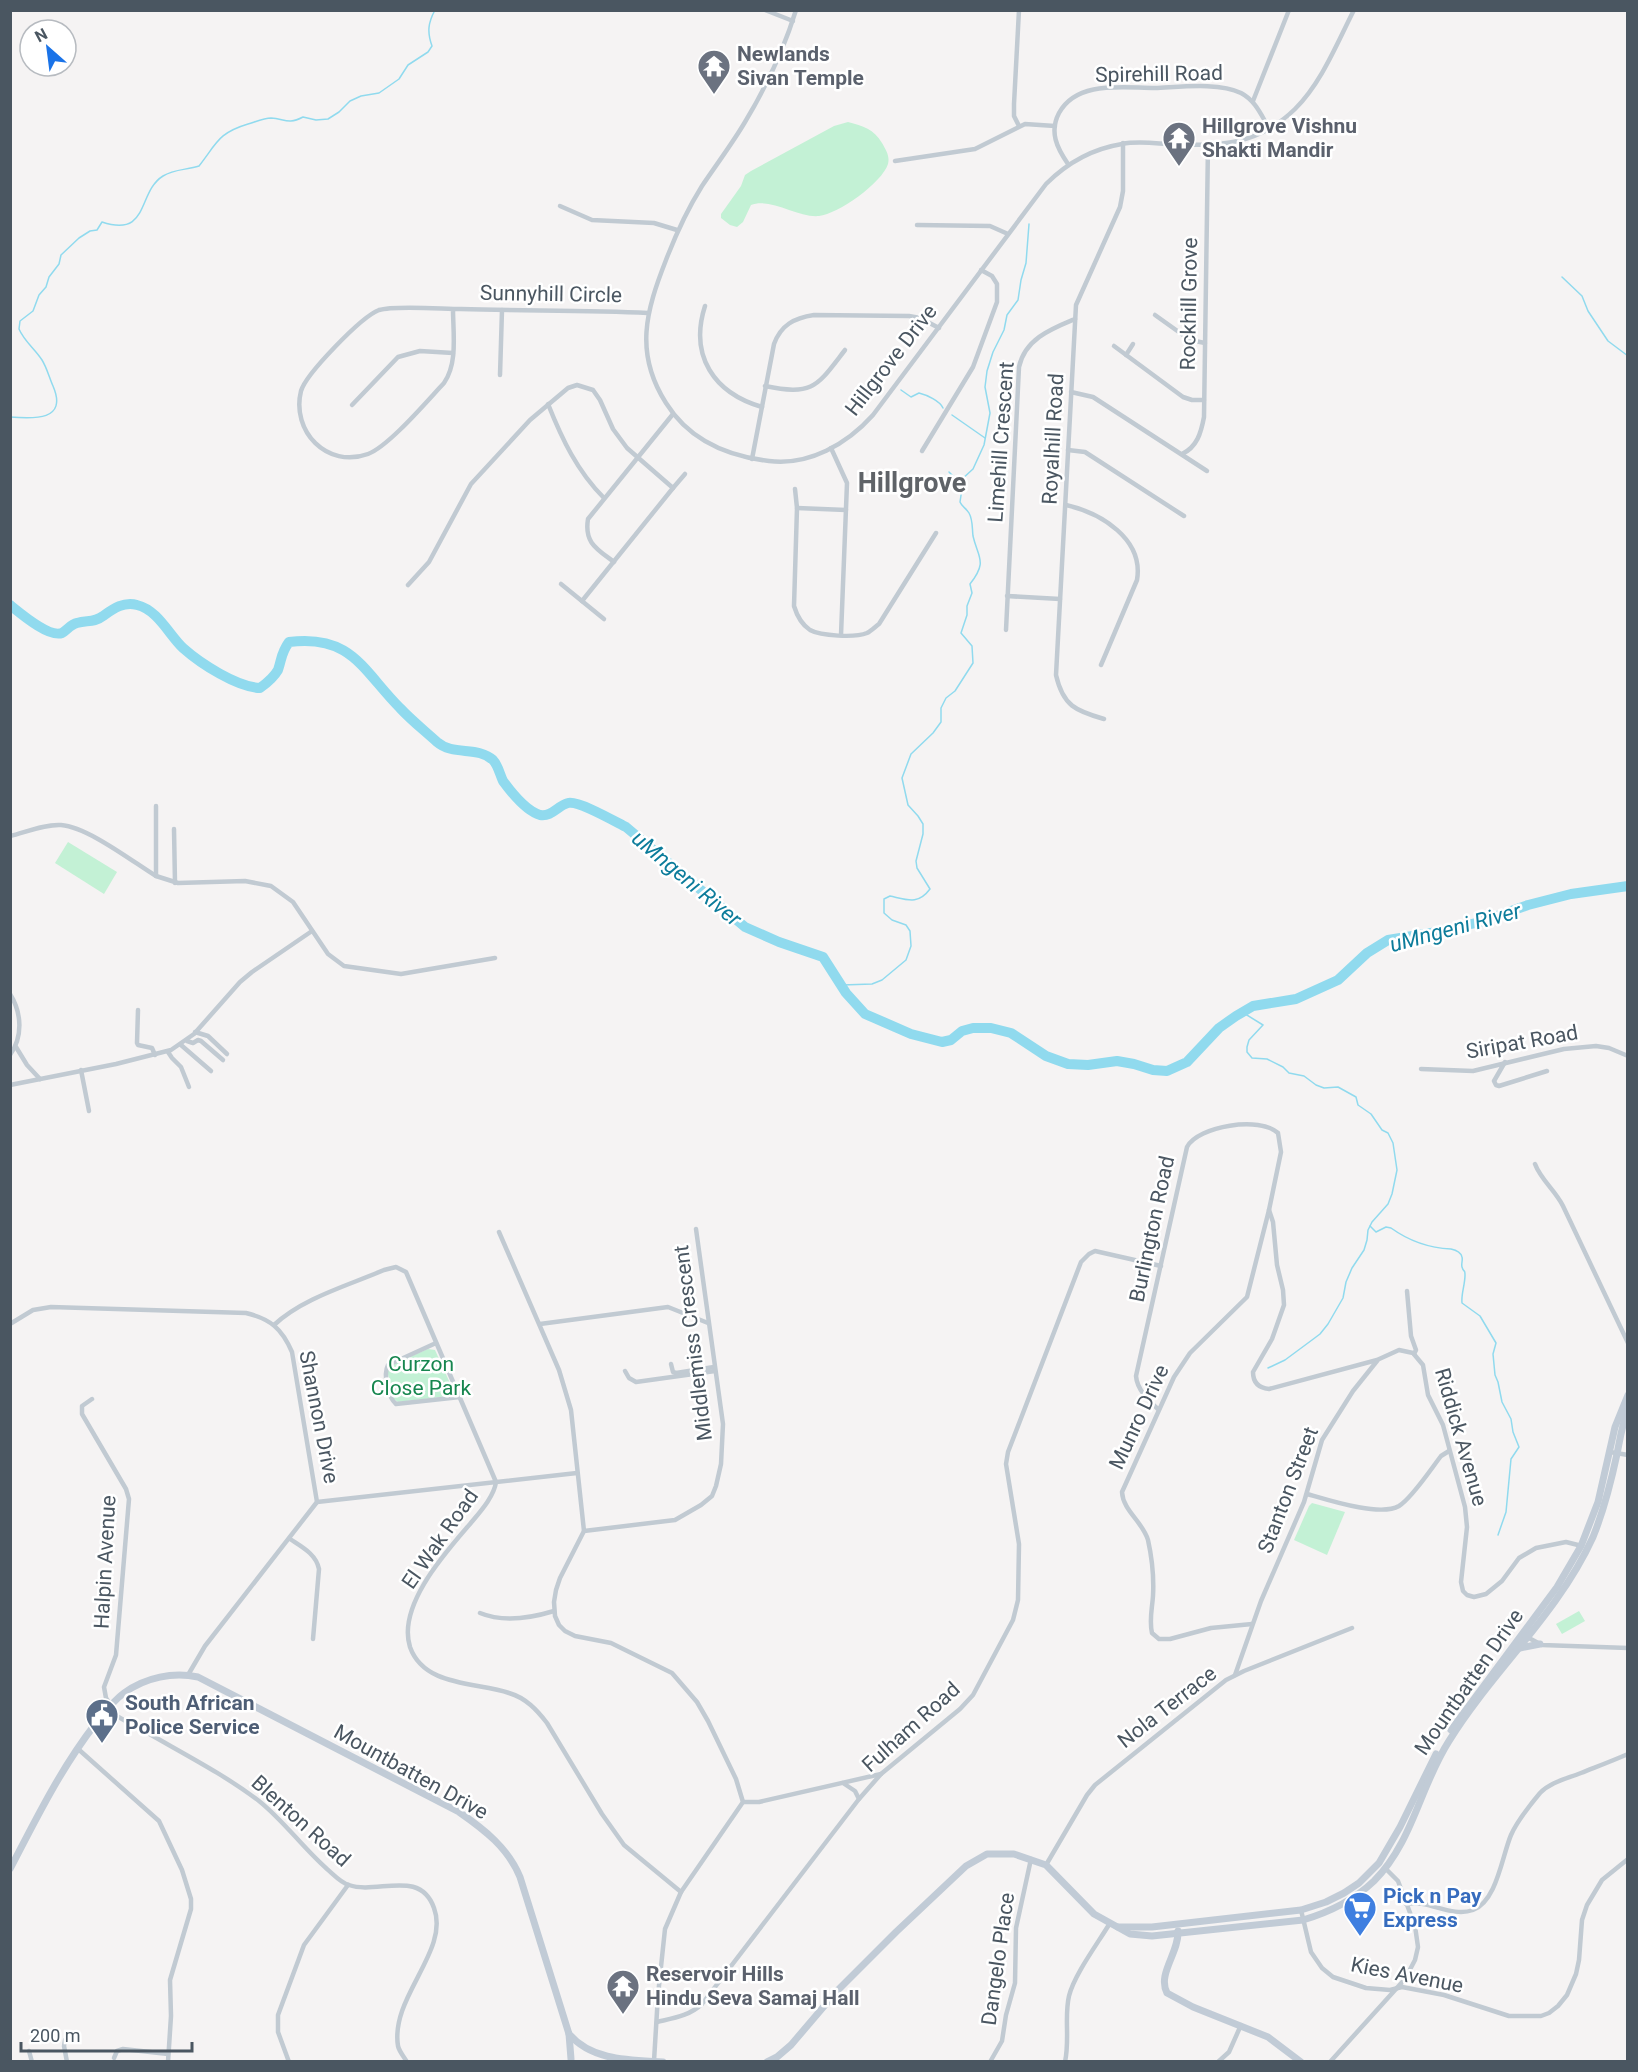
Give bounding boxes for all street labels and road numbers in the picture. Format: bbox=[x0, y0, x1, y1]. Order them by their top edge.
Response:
street label: Spirehill Road bbox=[1095, 61, 1223, 87]
street label: Rockhill Grove bbox=[1176, 237, 1202, 371]
street label: Sunnyhill Circle bbox=[480, 281, 622, 307]
street label: Hillgrove Drive bbox=[840, 300, 942, 420]
street label: Limehill Crescent bbox=[983, 361, 1019, 523]
street label: Royalhill Road bbox=[1038, 373, 1068, 505]
street label: Siripat Road bbox=[1464, 1020, 1580, 1064]
street label: Burlington Road bbox=[1125, 1154, 1179, 1304]
street label: Middlemiss Crescent bbox=[669, 1244, 717, 1442]
street label: Shannon Drive bbox=[294, 1349, 344, 1485]
street label: Munro Drive bbox=[1104, 1361, 1174, 1473]
street label: Riddick Avenue bbox=[1430, 1365, 1492, 1509]
street label: Stanton Street bbox=[1253, 1423, 1323, 1556]
street label: El Wak Road bbox=[397, 1485, 483, 1593]
street label: Halpin Avenue bbox=[90, 1495, 120, 1629]
street label: Mountbatten Drive bbox=[1410, 1604, 1528, 1760]
street label: Nola Terrace bbox=[1113, 1661, 1221, 1753]
street label: Fulham Road bbox=[857, 1677, 965, 1777]
street label: Mountbatten Drive bbox=[330, 1720, 492, 1824]
street label: Blenton Road bbox=[247, 1770, 355, 1872]
street label: Dangelo Place bbox=[977, 1891, 1019, 2027]
street label: Kies Avenue bbox=[1349, 1952, 1465, 1998]

